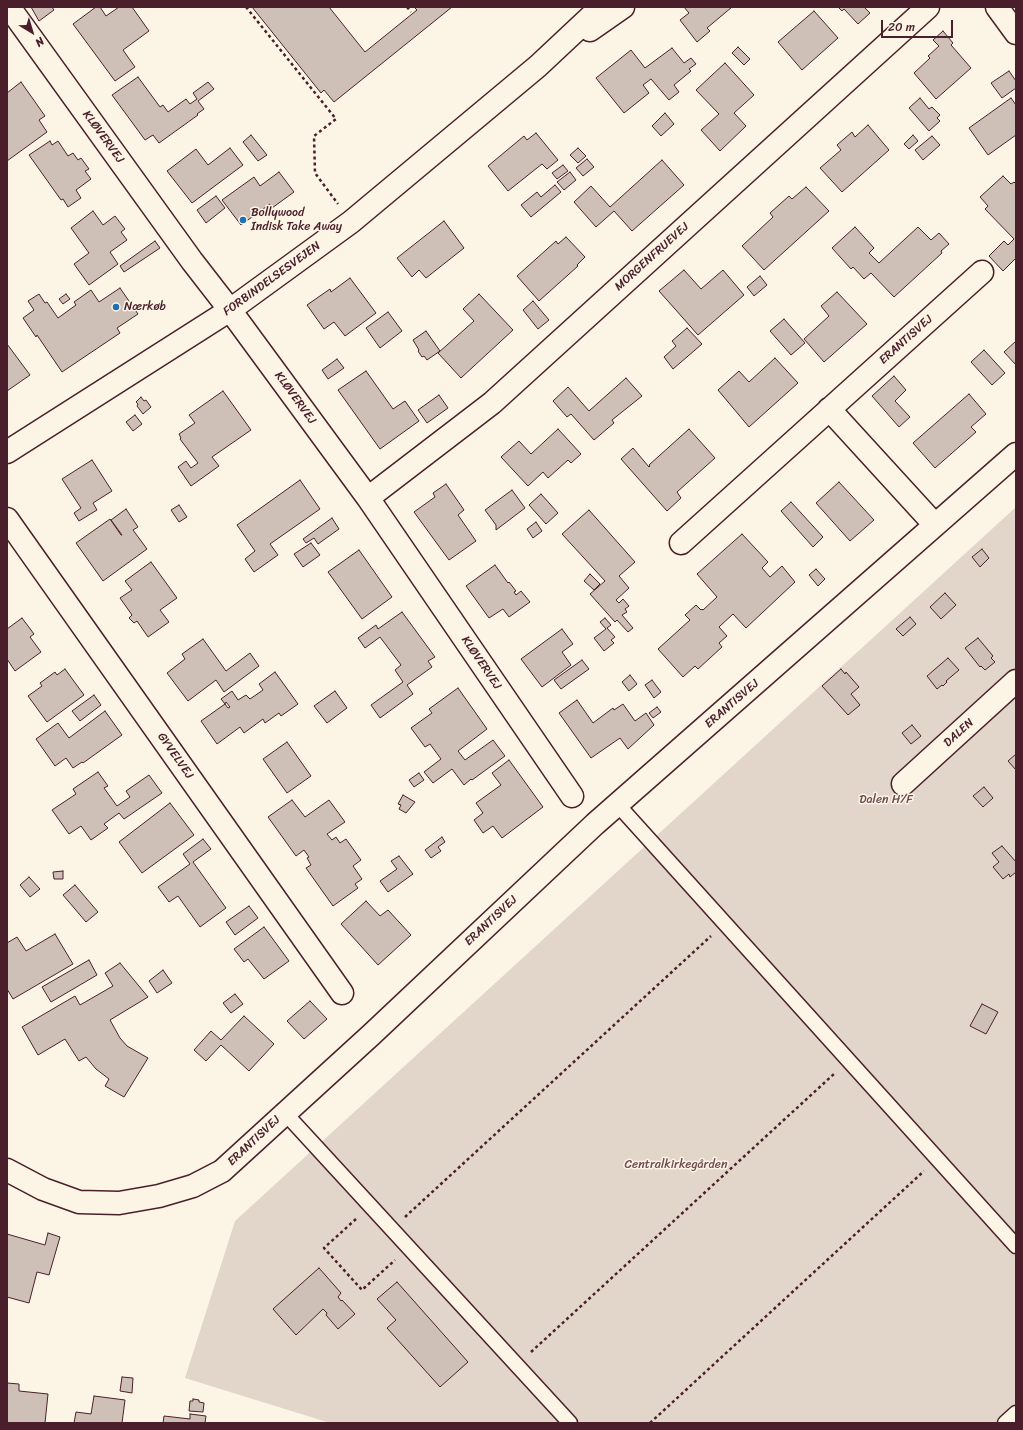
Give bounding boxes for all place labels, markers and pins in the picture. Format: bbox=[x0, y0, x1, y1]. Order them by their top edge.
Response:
place label: Bollywood Indisk Take Away bbox=[251, 206, 342, 234]
marker: Bollywood Indisk Take Away bbox=[238, 215, 248, 225]
place label: Nærkøb bbox=[124, 300, 166, 314]
marker: Nærkøb bbox=[111, 302, 121, 312]

